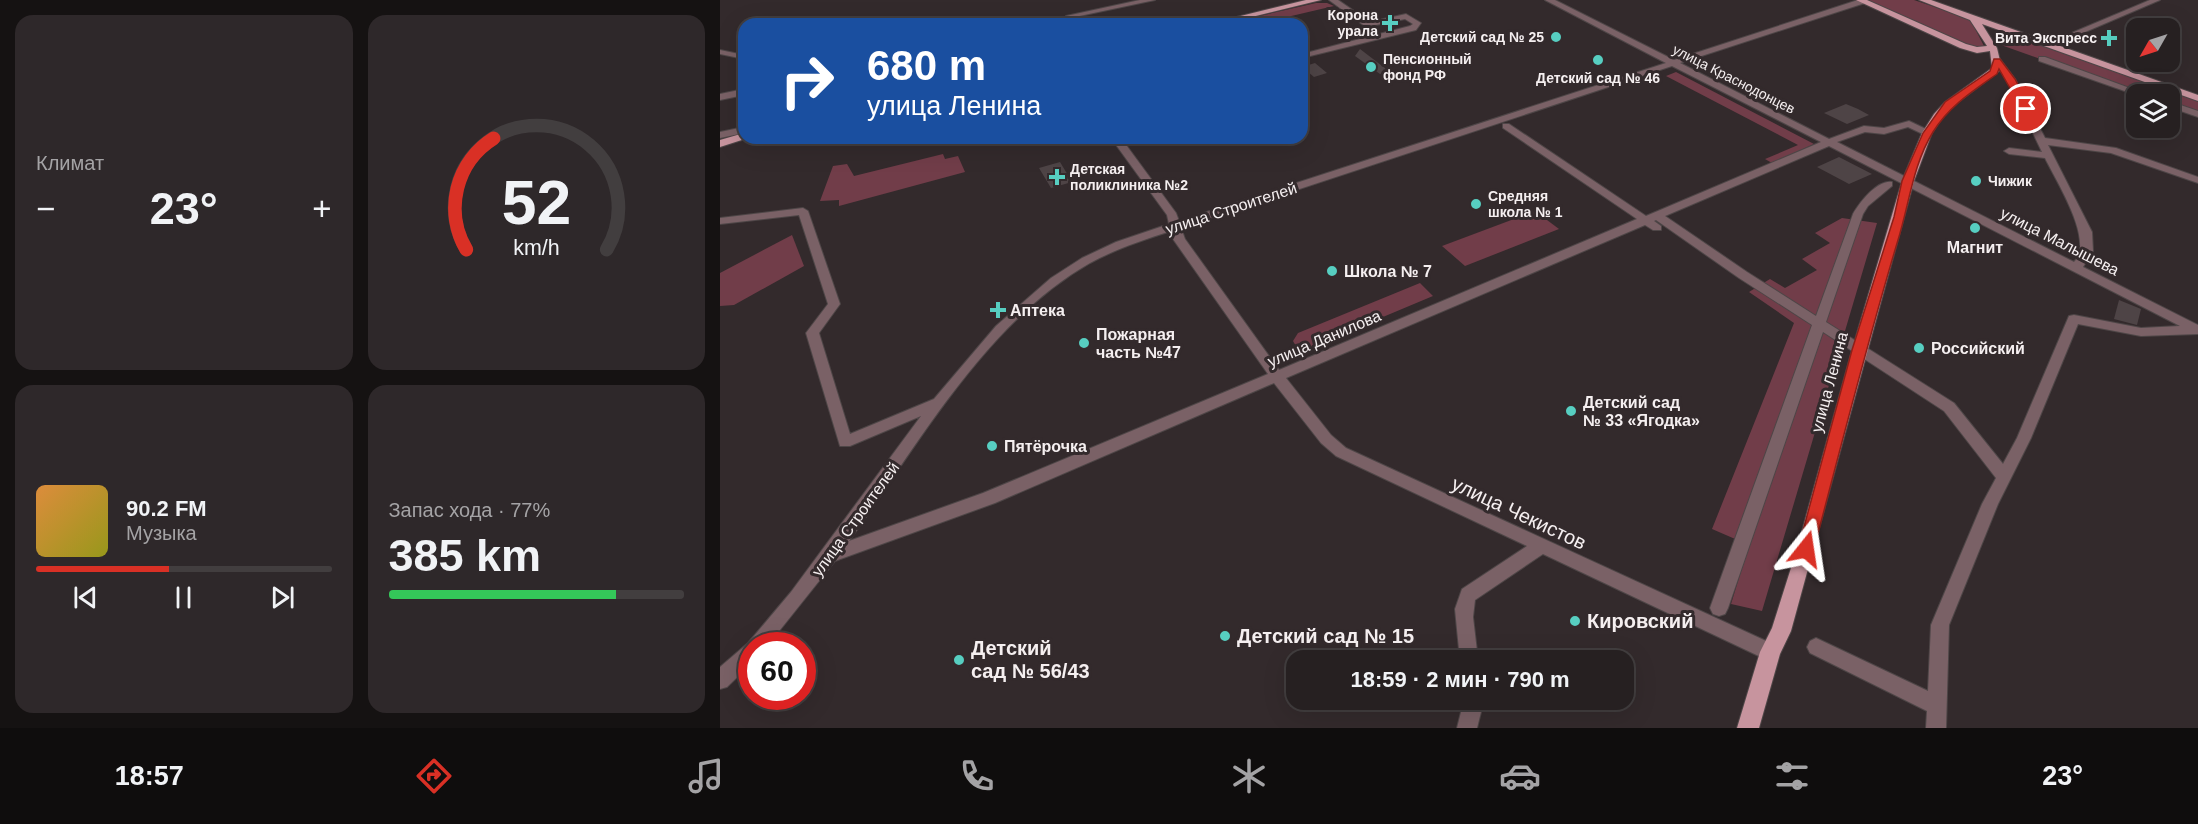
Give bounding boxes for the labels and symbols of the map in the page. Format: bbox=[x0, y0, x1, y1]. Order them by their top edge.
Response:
place label: Корона урала bbox=[1328, 7, 1378, 39]
marker: Корона урала bbox=[1383, 16, 1397, 30]
north arrow bbox=[2126, 18, 2180, 72]
place label: Детский сад № 25 bbox=[1420, 29, 1544, 45]
marker: Детский сад № 25 bbox=[1549, 30, 1563, 44]
place label: Вита Экспресс bbox=[1995, 30, 2097, 46]
marker: Вита Экспресс bbox=[2102, 31, 2116, 45]
street label: улица Краснодонцев bbox=[1670, 41, 1798, 117]
place label: Пенсионный фонд РФ bbox=[1383, 51, 1472, 83]
marker: Детский сад № 46 bbox=[1591, 53, 1605, 67]
marker: Пенсионный фонд РФ bbox=[1364, 60, 1378, 74]
place label: Детский сад № 46 bbox=[1536, 70, 1660, 86]
pin bbox=[2000, 83, 2051, 134]
place label: Детская поликлиника №2 bbox=[1070, 161, 1188, 193]
marker: Детская поликлиника №2 bbox=[1048, 168, 1066, 186]
place label: Чижик bbox=[1988, 173, 2033, 189]
marker: Чижик bbox=[1969, 174, 1983, 188]
street label: улица Строителей bbox=[1164, 179, 1299, 238]
place label: Средняя школа № 1 bbox=[1488, 188, 1563, 220]
marker: Средняя школа № 1 bbox=[1469, 197, 1483, 211]
street label: улица Малышева bbox=[1998, 204, 2122, 279]
marker: Магнит bbox=[1968, 221, 1982, 235]
place label: Магнит bbox=[1947, 239, 2003, 256]
place label: Школа № 7 bbox=[1344, 263, 1432, 280]
marker: Школа № 7 bbox=[1325, 264, 1339, 278]
place label: Аптека bbox=[1010, 302, 1065, 319]
marker: Аптека bbox=[991, 303, 1005, 317]
street label: улица Данилова bbox=[1265, 307, 1384, 370]
place label: Пожарная часть №47 bbox=[1096, 326, 1181, 361]
street label: улица Ленина bbox=[1808, 330, 1851, 434]
marker: Пожарная часть №47 bbox=[1077, 336, 1091, 350]
place label: Российский bbox=[1931, 340, 2025, 357]
marker: Российский bbox=[1912, 341, 1926, 355]
place label: Детский сад № 33 «Ягодка» bbox=[1583, 394, 1700, 429]
marker: Детский сад № 33 «Ягодка» bbox=[1564, 404, 1578, 418]
place label: Пятёрочка bbox=[1004, 438, 1087, 455]
marker: Пятёрочка bbox=[985, 439, 999, 453]
street label: улица Строителей bbox=[808, 459, 902, 580]
street label: улица Чекистов bbox=[1448, 472, 1590, 554]
position arrow bbox=[1774, 517, 1838, 581]
place label: Кировский bbox=[1587, 610, 1693, 632]
marker: Кировский bbox=[1568, 614, 1582, 628]
place label: Детский сад № 15 bbox=[1237, 625, 1414, 647]
marker: Детский сад № 15 bbox=[1218, 629, 1232, 643]
speed limit sign: 60 bbox=[738, 632, 816, 710]
place label: Детский сад № 56/43 bbox=[971, 637, 1090, 682]
marker: Детский сад № 56/43 bbox=[952, 653, 966, 667]

